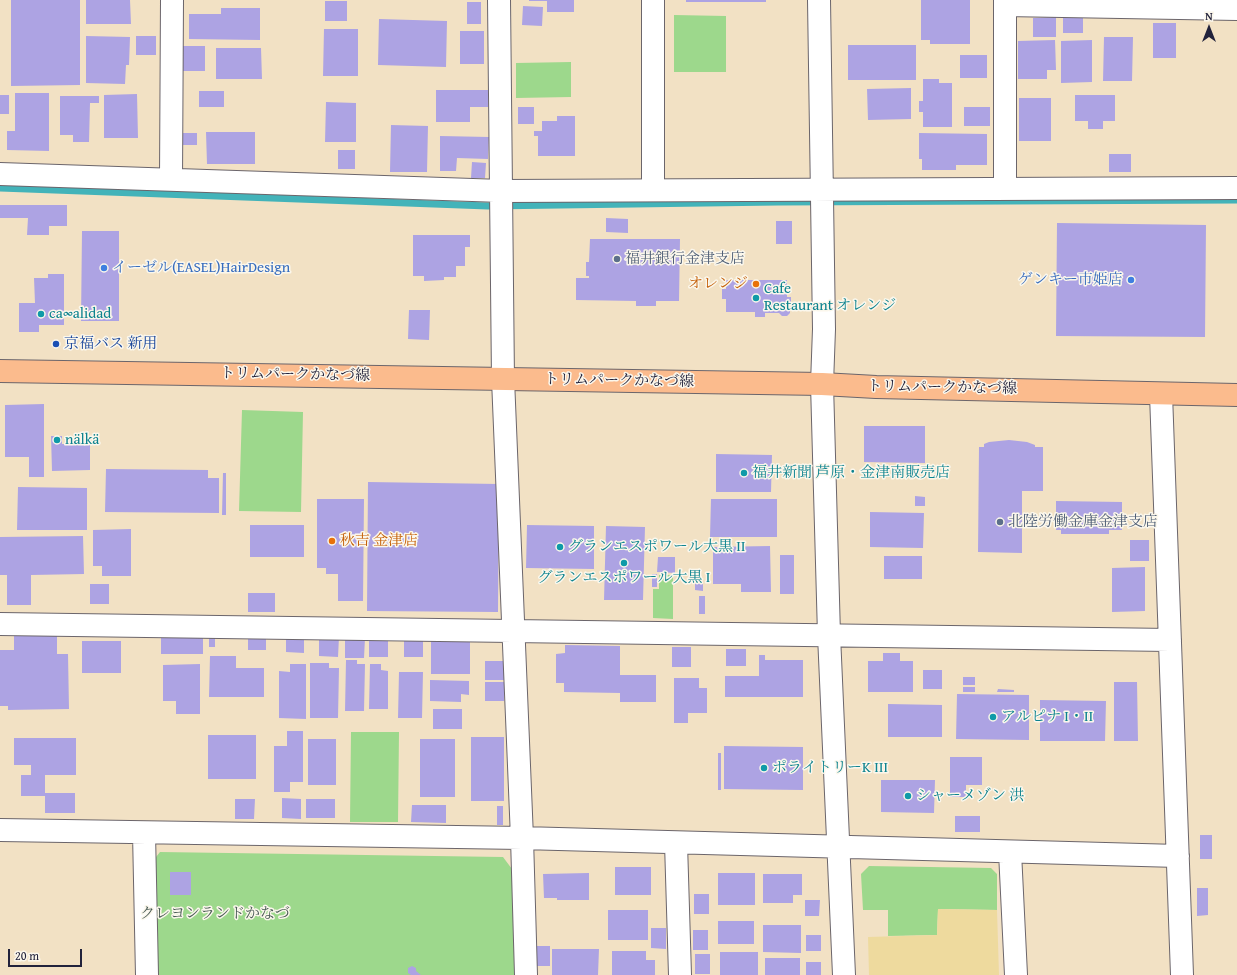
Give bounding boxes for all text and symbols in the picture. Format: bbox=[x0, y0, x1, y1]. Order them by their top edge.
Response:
north arrow bbox=[1189, 8, 1229, 48]
text: N bbox=[1205, 8, 1213, 24]
place label: 福井銀行金津支店 bbox=[625, 250, 745, 268]
marker: 福井銀行金津支店 bbox=[612, 254, 622, 264]
place label: イーゼル(EASEL)HairDesign bbox=[112, 259, 290, 277]
marker: イーゼル(EASEL)HairDesign bbox=[99, 263, 109, 273]
place label: ゲンキー市姫店 bbox=[1018, 271, 1123, 289]
place label: オレンジ bbox=[688, 275, 748, 293]
marker: ゲンキー市姫店 bbox=[1126, 275, 1136, 285]
marker: オレンジ bbox=[751, 279, 761, 289]
place label: Cafe Restaurant オレンジ bbox=[764, 280, 896, 315]
marker: Cafe Restaurant オレンジ bbox=[751, 293, 761, 303]
place label: ca∞alidad bbox=[49, 305, 111, 323]
marker: ca∞alidad bbox=[36, 309, 46, 319]
place label: 京福バス 新用 bbox=[64, 335, 157, 353]
marker: 京福バス 新用 bbox=[51, 339, 61, 349]
street label: トリムパークかなづ線 bbox=[220, 365, 370, 385]
street label: トリムパークかなづ線 bbox=[544, 371, 694, 391]
street label: トリムパークかなづ線 bbox=[867, 378, 1017, 398]
place label: nälkä bbox=[65, 431, 99, 449]
marker: nälkä bbox=[52, 435, 62, 445]
place label: 福井新聞 芦原・金津南販売店 bbox=[752, 464, 950, 482]
marker: 福井新聞 芦原・金津南販売店 bbox=[739, 468, 749, 478]
place label: 北陸労働金庫金津支店 bbox=[1008, 513, 1158, 531]
marker: 北陸労働金庫金津支店 bbox=[995, 517, 1005, 527]
place label: 秋吉 金津店 bbox=[340, 532, 418, 550]
marker: 秋吉 金津店 bbox=[327, 536, 337, 546]
place label: グランエスポワール大黒 Ⅱ bbox=[568, 538, 746, 556]
marker: グランエスポワール大黒 Ⅱ bbox=[555, 542, 565, 552]
marker: グランエスポワール大黒 Ⅰ bbox=[619, 558, 629, 568]
place label: グランエスポワール大黒 Ⅰ bbox=[538, 569, 710, 587]
place label: アルピナ Ⅰ・Ⅱ bbox=[1001, 708, 1093, 726]
marker: アルピナ Ⅰ・Ⅱ bbox=[988, 712, 998, 722]
place label: ポライトリーK Ⅲ bbox=[772, 759, 888, 777]
marker: ポライトリーK Ⅲ bbox=[759, 763, 769, 773]
place label: シャーメゾン 洪 bbox=[916, 787, 1024, 805]
marker: シャーメゾン 洪 bbox=[903, 791, 913, 801]
park label: クレヨンランドかなづ bbox=[140, 905, 290, 923]
scale bar bbox=[10, 941, 84, 967]
text: 20 m bbox=[15, 947, 39, 964]

